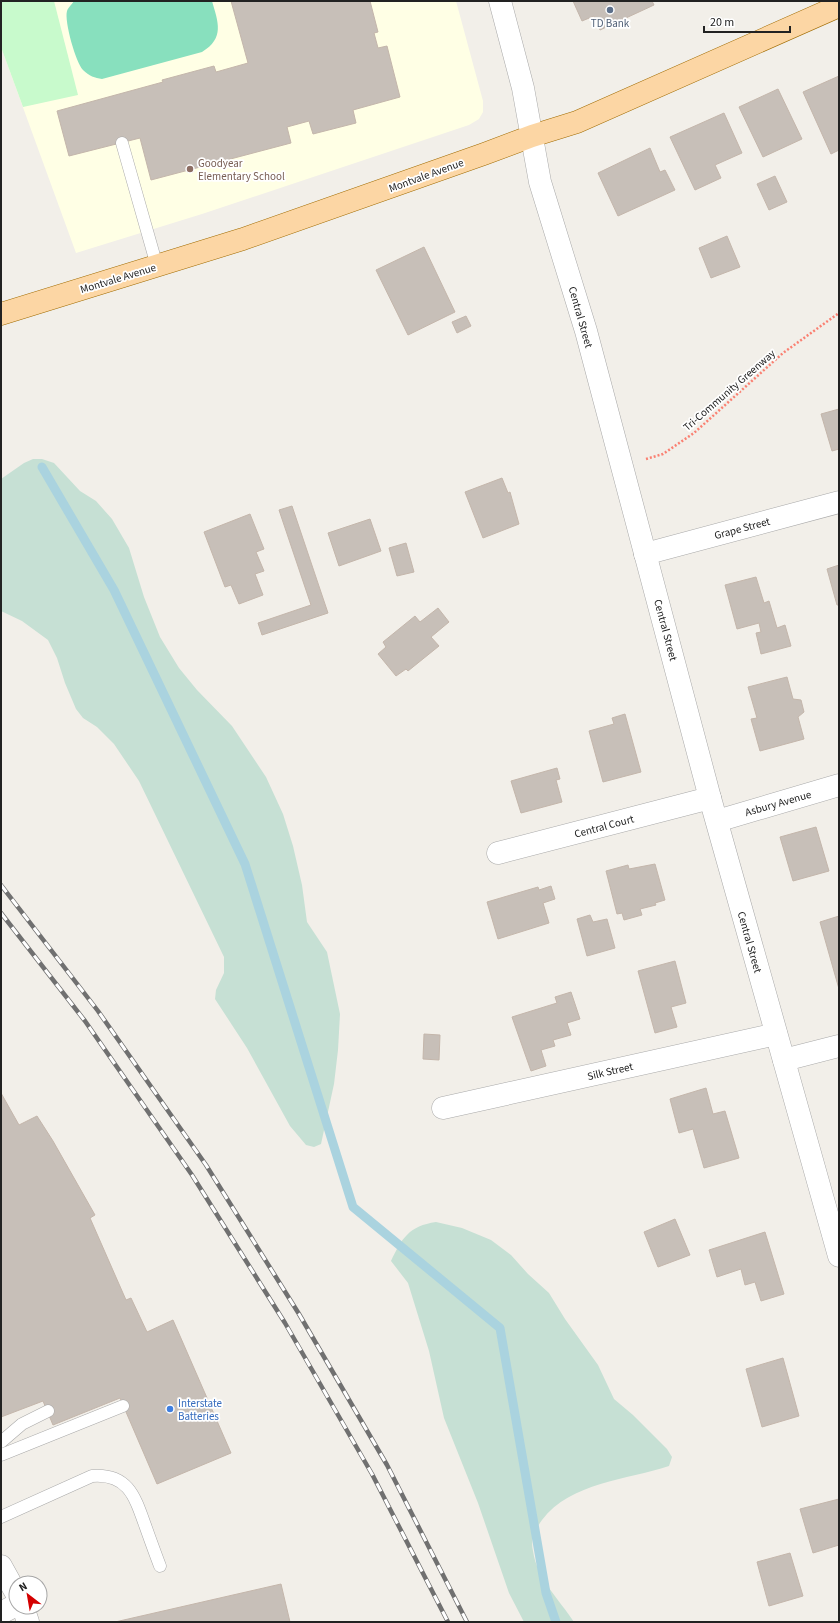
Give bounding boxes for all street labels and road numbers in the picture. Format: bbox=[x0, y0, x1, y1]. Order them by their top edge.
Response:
street label: Montvale Avenue bbox=[387, 155, 466, 196]
street label: Montvale Avenue bbox=[78, 260, 158, 297]
street label: Central Street bbox=[565, 285, 597, 350]
street label: Tri-Community Greenway bbox=[680, 346, 779, 435]
street label: Grape Street bbox=[713, 514, 772, 543]
street label: Central Street bbox=[650, 598, 681, 663]
street label: Asbury Avenue bbox=[743, 787, 814, 820]
street label: Central Court bbox=[573, 811, 636, 842]
street label: Central Street bbox=[734, 910, 766, 975]
street label: Silk Street bbox=[586, 1059, 635, 1084]

